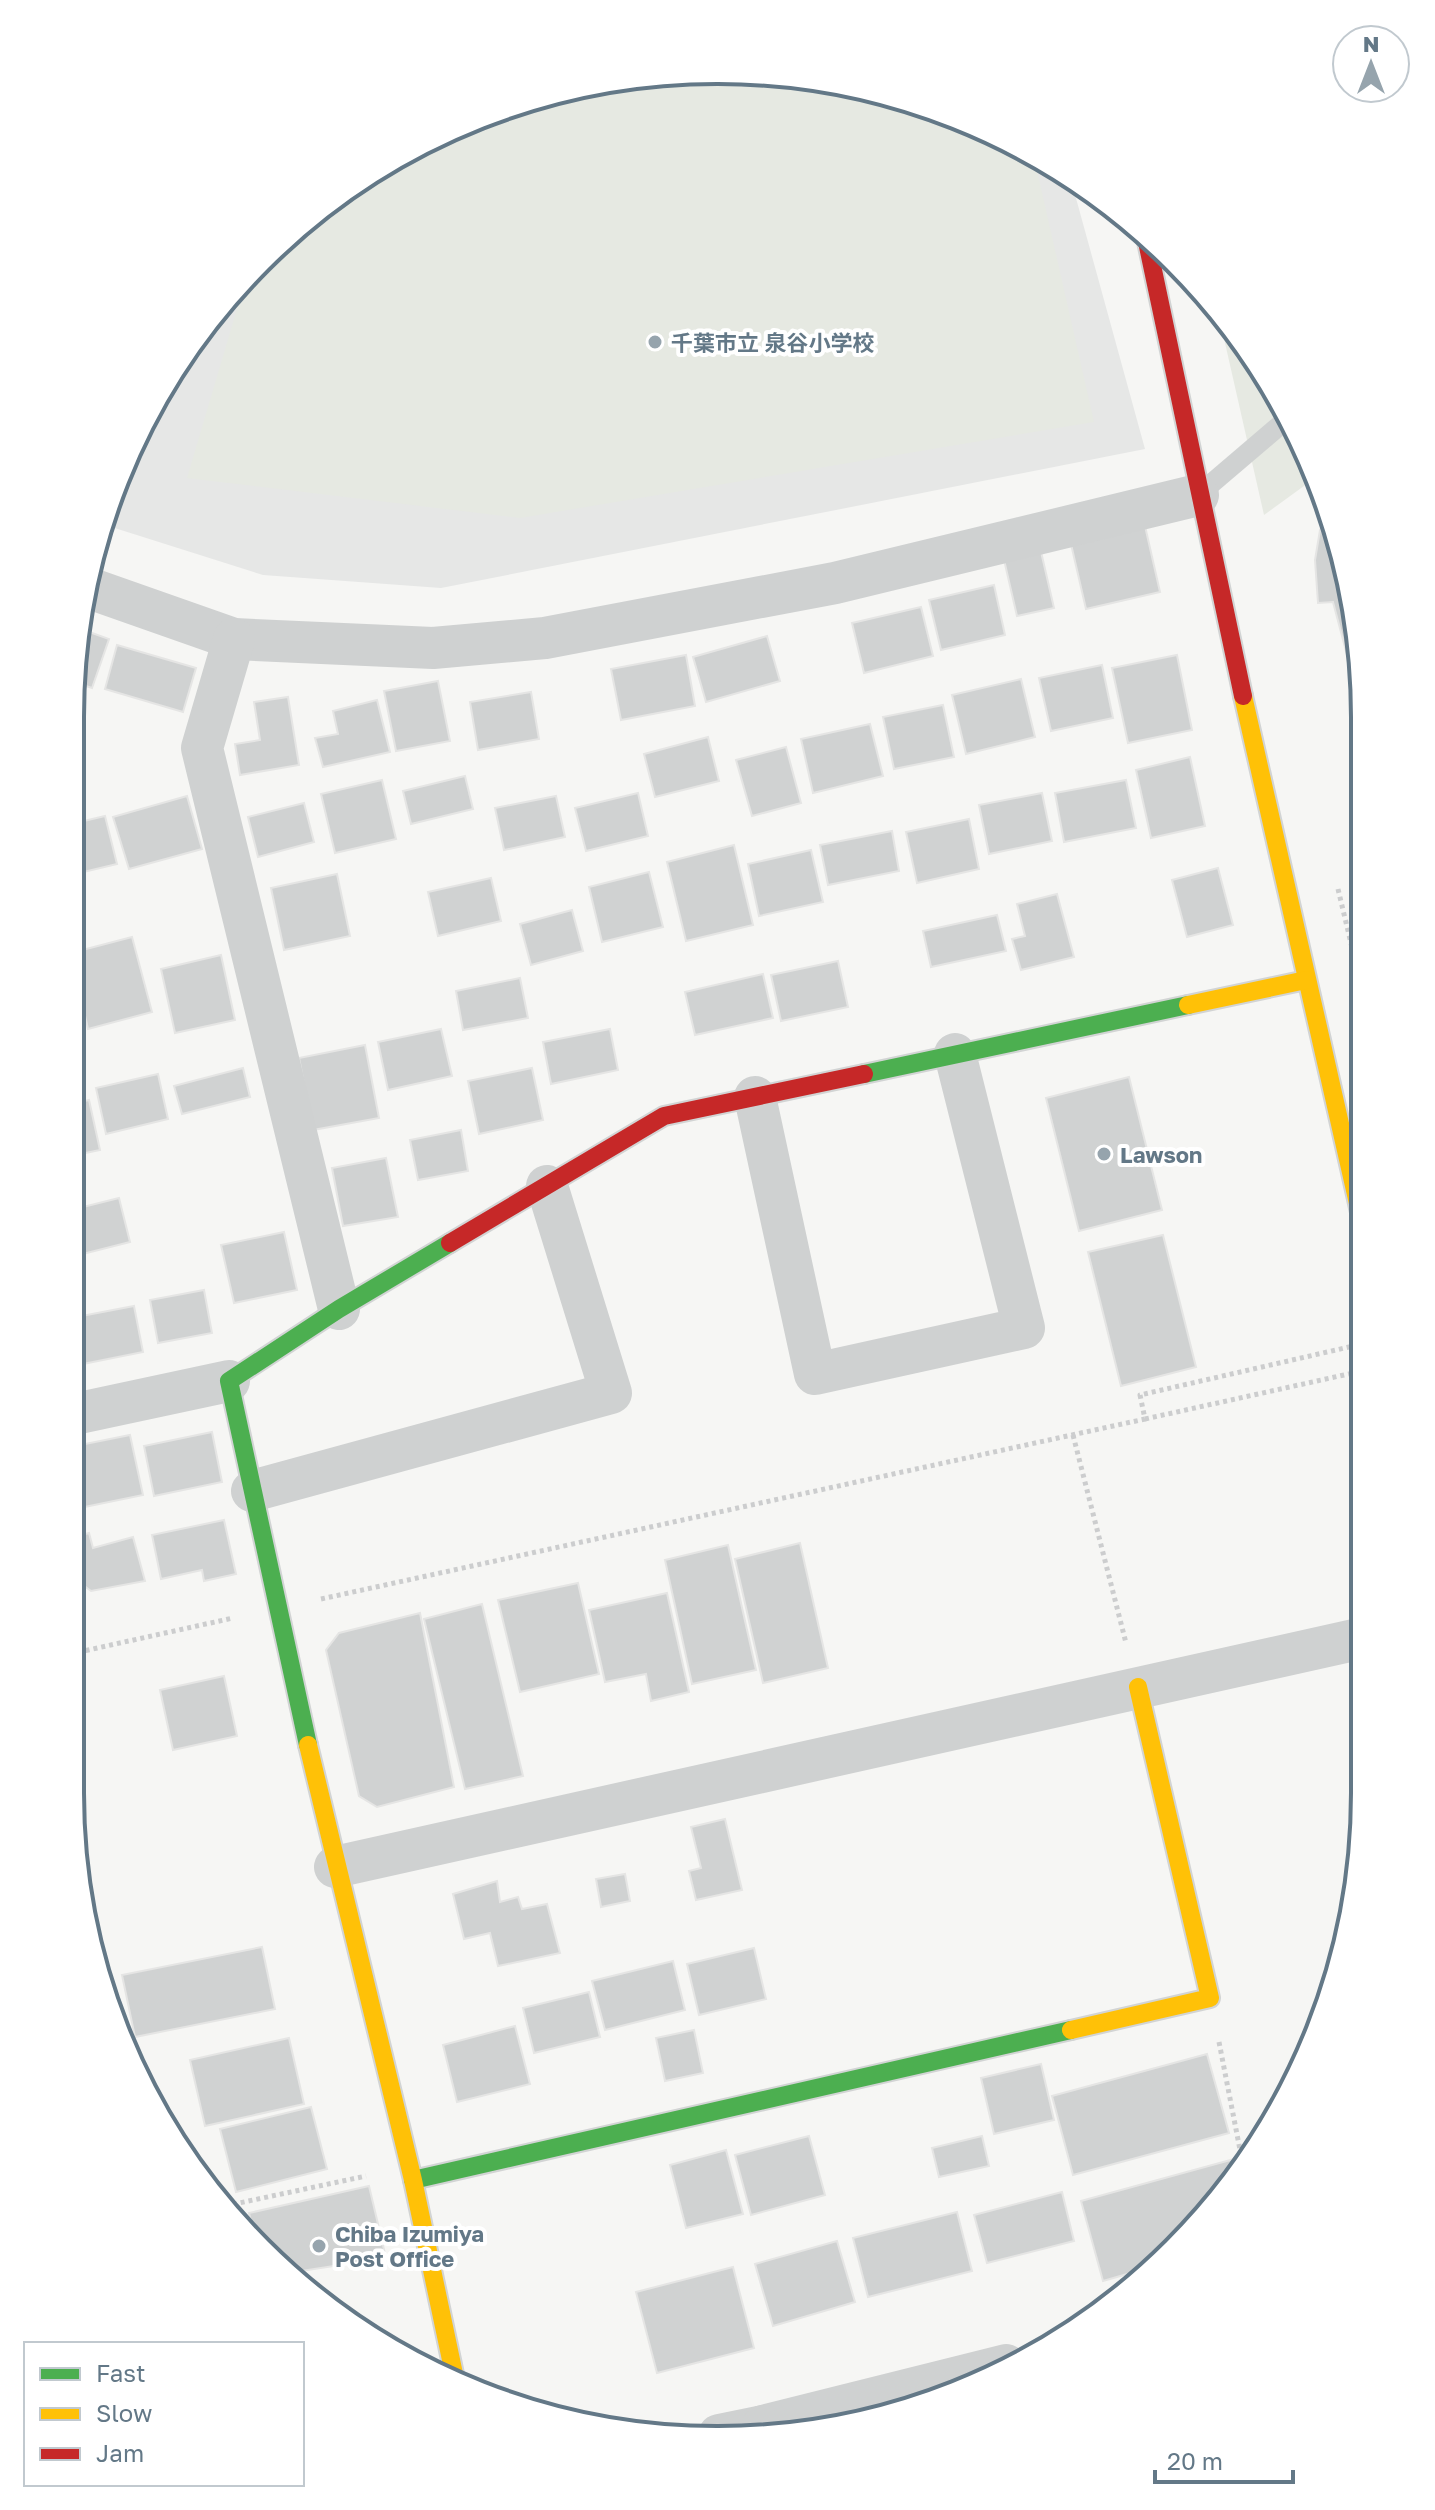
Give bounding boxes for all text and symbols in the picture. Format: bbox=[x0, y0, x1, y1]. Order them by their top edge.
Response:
north arrow bbox=[1331, 24, 1411, 104]
text: N bbox=[1363, 30, 1379, 57]
place label: 千葉市立 泉谷小学校 bbox=[671, 329, 875, 356]
marker: 千葉市立 泉谷小学校 bbox=[646, 333, 664, 351]
place label: Lawson bbox=[1120, 1141, 1202, 1168]
marker: Lawson bbox=[1095, 1145, 1113, 1163]
place label: Chiba Izumiya Post Office bbox=[335, 2220, 484, 2272]
marker: Chiba Izumiya Post Office bbox=[310, 2237, 328, 2255]
legend bbox=[24, 2342, 304, 2486]
text: Fast bbox=[96, 2358, 146, 2387]
text: Slow bbox=[96, 2398, 152, 2427]
scale bar bbox=[1155, 2434, 1293, 2484]
text: Jam bbox=[96, 2438, 144, 2467]
text: 20 m bbox=[1167, 2446, 1223, 2475]

